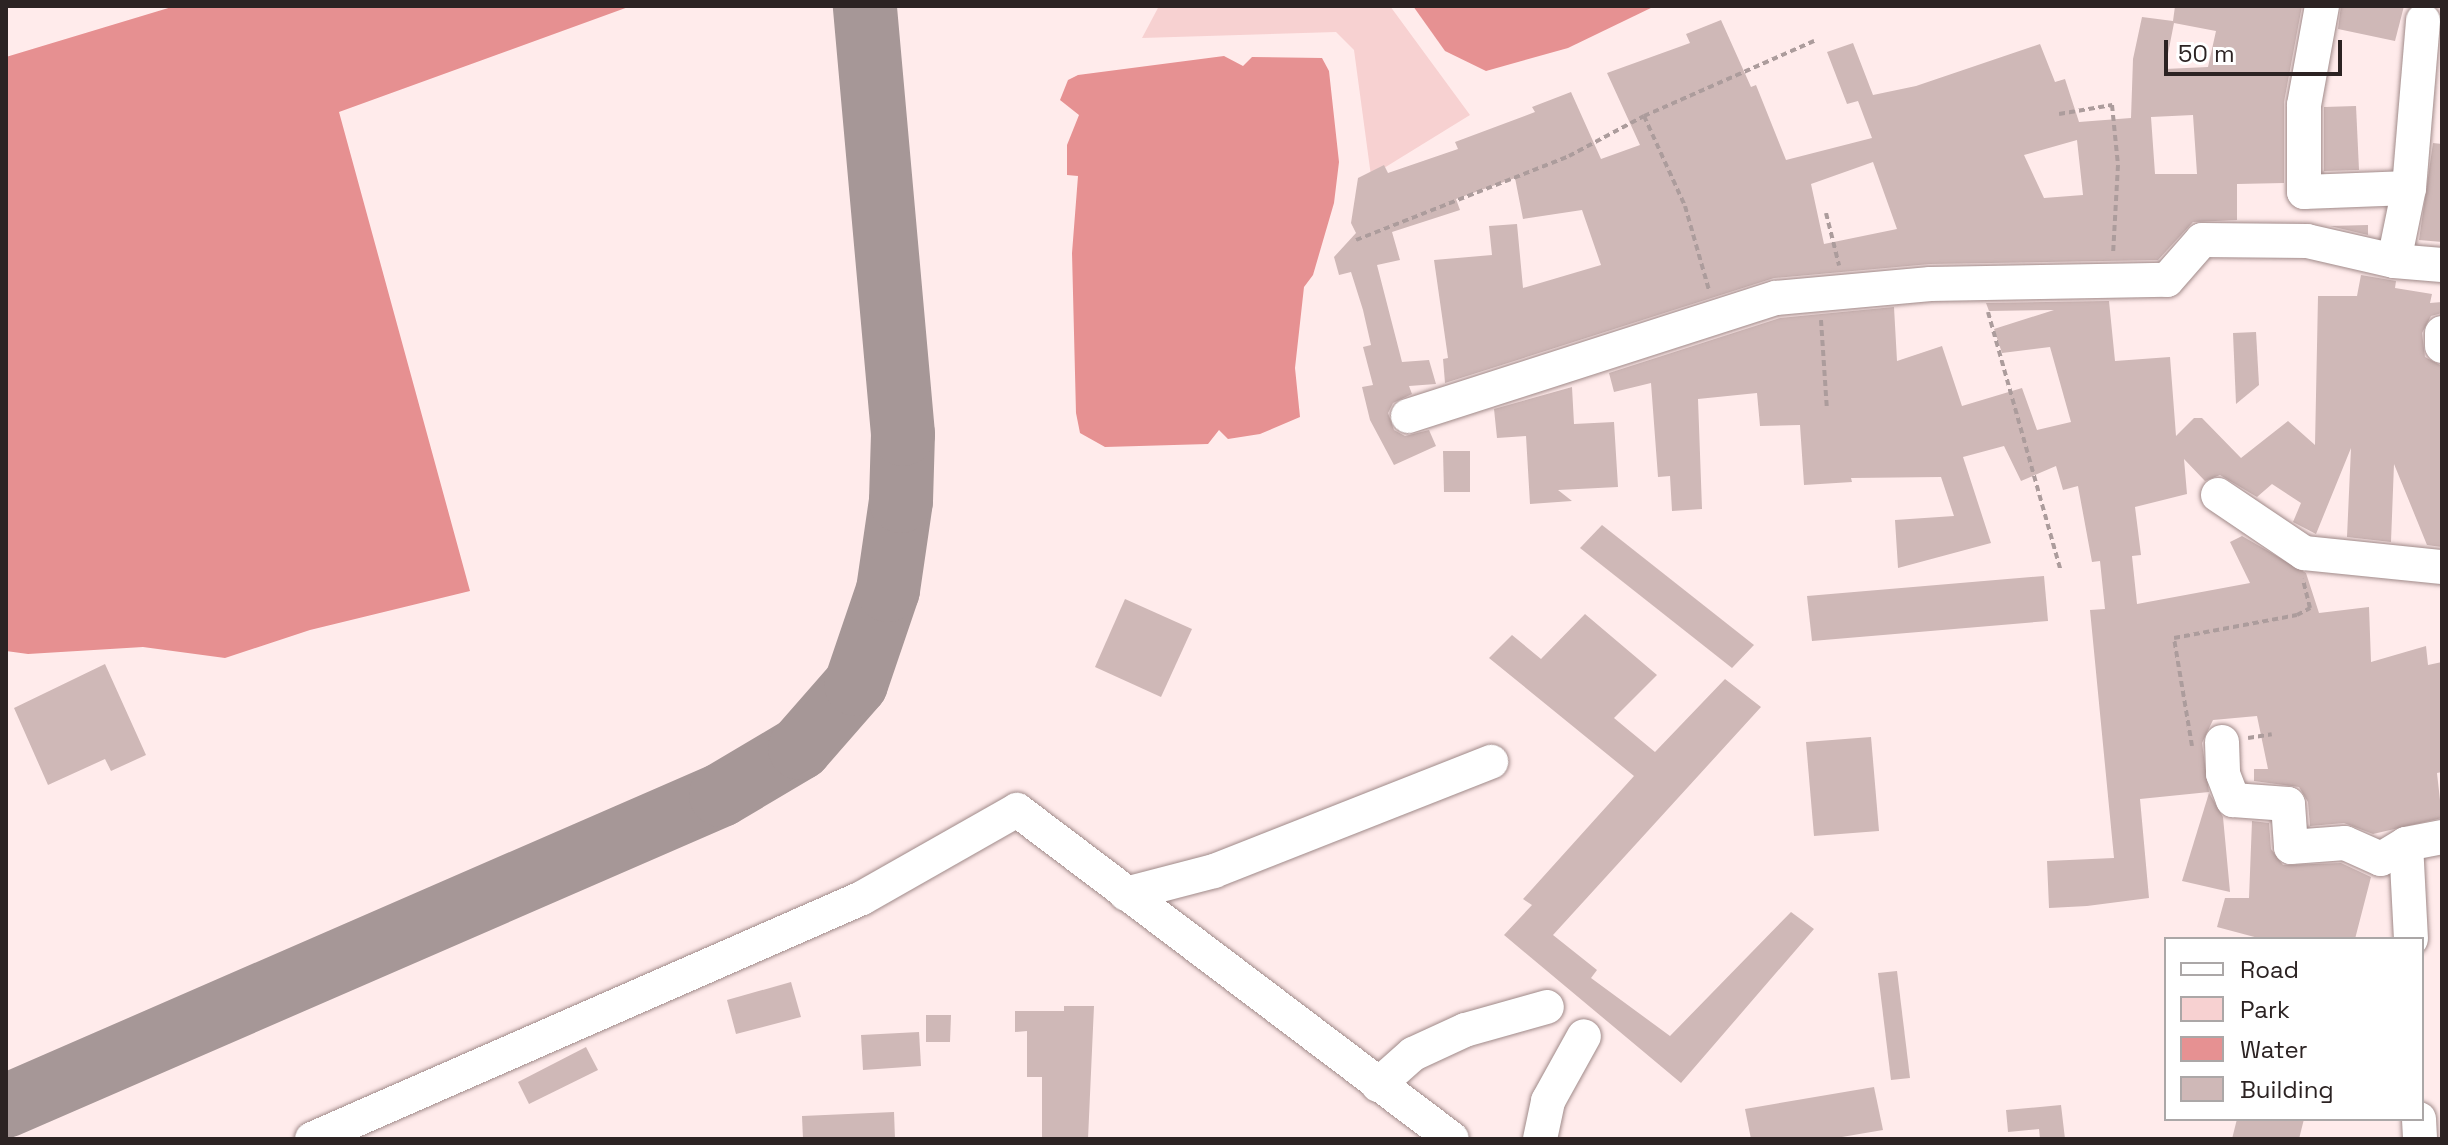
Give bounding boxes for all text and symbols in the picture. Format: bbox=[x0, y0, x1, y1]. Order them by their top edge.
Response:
scale bar bbox=[2168, 24, 2346, 74]
text: 50 m bbox=[2178, 38, 2235, 69]
legend bbox=[2164, 937, 2424, 1121]
text: Road bbox=[2240, 954, 2299, 985]
text: Park bbox=[2240, 994, 2290, 1025]
text: Water bbox=[2240, 1034, 2308, 1065]
text: Building bbox=[2240, 1074, 2334, 1105]

